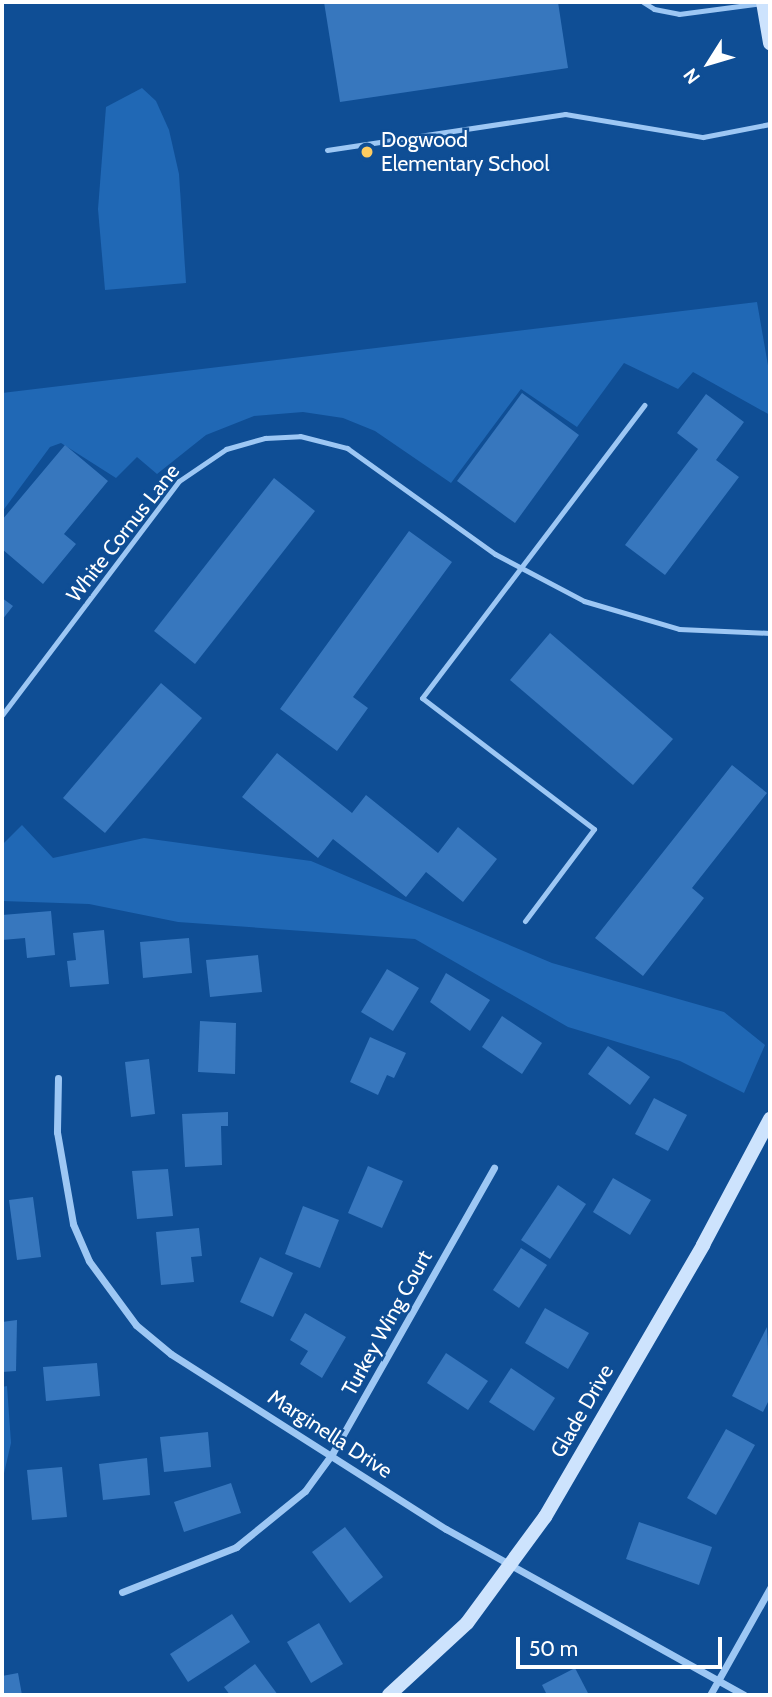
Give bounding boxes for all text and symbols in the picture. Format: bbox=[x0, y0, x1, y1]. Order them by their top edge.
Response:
north arrow bbox=[674, 28, 744, 98]
text: N bbox=[679, 64, 705, 88]
place label: Dogwood Elementary School bbox=[381, 127, 549, 177]
marker: Dogwood Elementary School bbox=[359, 144, 375, 160]
street label: White Cornus Lane bbox=[61, 459, 185, 607]
street label: Turkey Wing Court bbox=[337, 1246, 437, 1400]
street label: Glade Drive bbox=[545, 1360, 619, 1462]
street label: Marginella Drive bbox=[263, 1384, 397, 1484]
scale bar bbox=[520, 1624, 726, 1668]
text: 50 m bbox=[529, 1636, 578, 1661]

